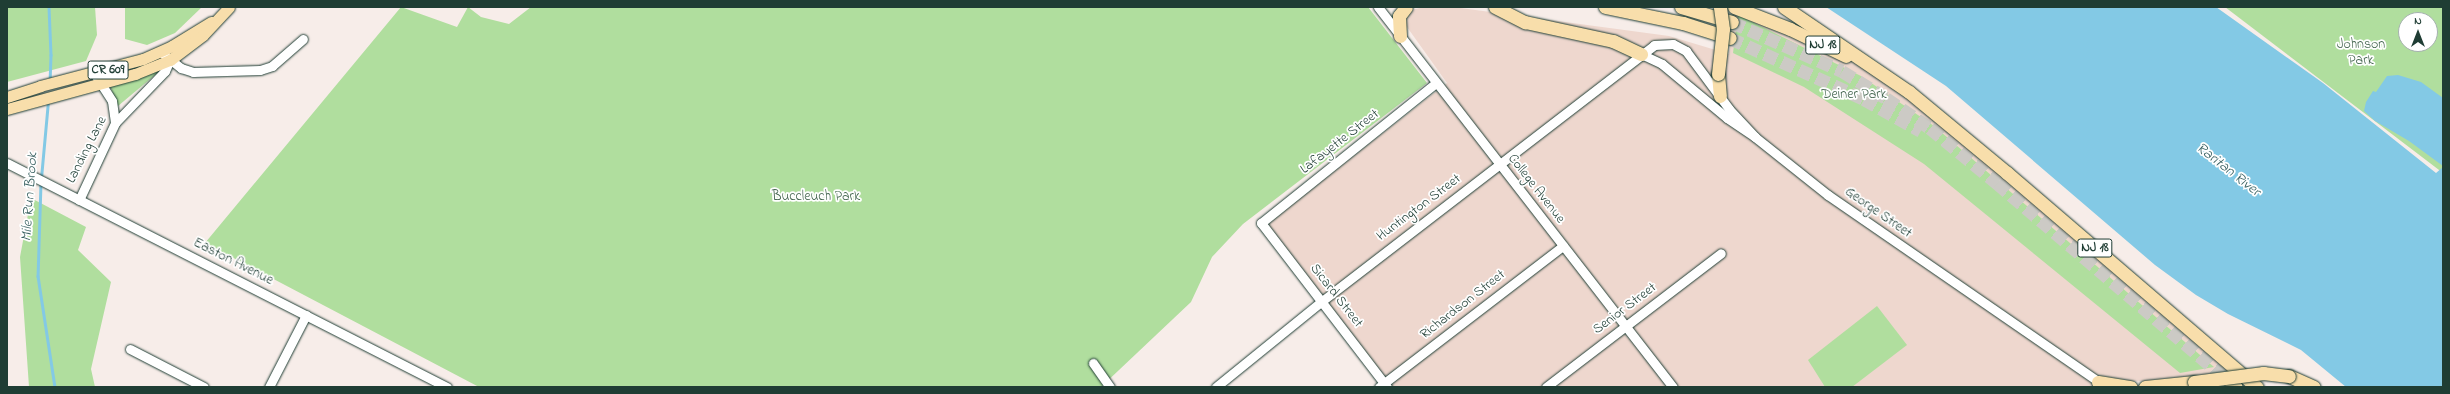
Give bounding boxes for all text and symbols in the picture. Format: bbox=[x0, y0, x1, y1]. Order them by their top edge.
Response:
north arrow bbox=[2398, 12, 2438, 52]
text: N bbox=[2414, 13, 2422, 29]
road number: NJ 18 bbox=[1805, 34, 1841, 56]
park label: Johnson Park bbox=[2337, 37, 2385, 70]
road number: CR 609 bbox=[87, 59, 129, 81]
park label: Deiner Park bbox=[1821, 87, 1887, 103]
street label: Lafayette Street bbox=[1297, 106, 1383, 178]
street label: Landing Lane bbox=[63, 114, 111, 186]
water label: Raritan River bbox=[2192, 139, 2264, 201]
street label: College Avenue bbox=[1504, 151, 1568, 227]
water label: Mile Run Brook bbox=[18, 152, 42, 242]
street label: Huntington Street bbox=[1374, 171, 1464, 245]
street label: George Street bbox=[1841, 184, 1915, 242]
park label: Buccleuch Park bbox=[772, 189, 860, 205]
street label: Easton Avenue bbox=[190, 235, 276, 289]
road number: NJ 18 bbox=[2077, 237, 2113, 259]
street label: Sicard Street bbox=[1306, 261, 1366, 331]
street label: Richardson Street bbox=[1417, 267, 1509, 343]
street label: Senior Street bbox=[1590, 280, 1660, 338]

